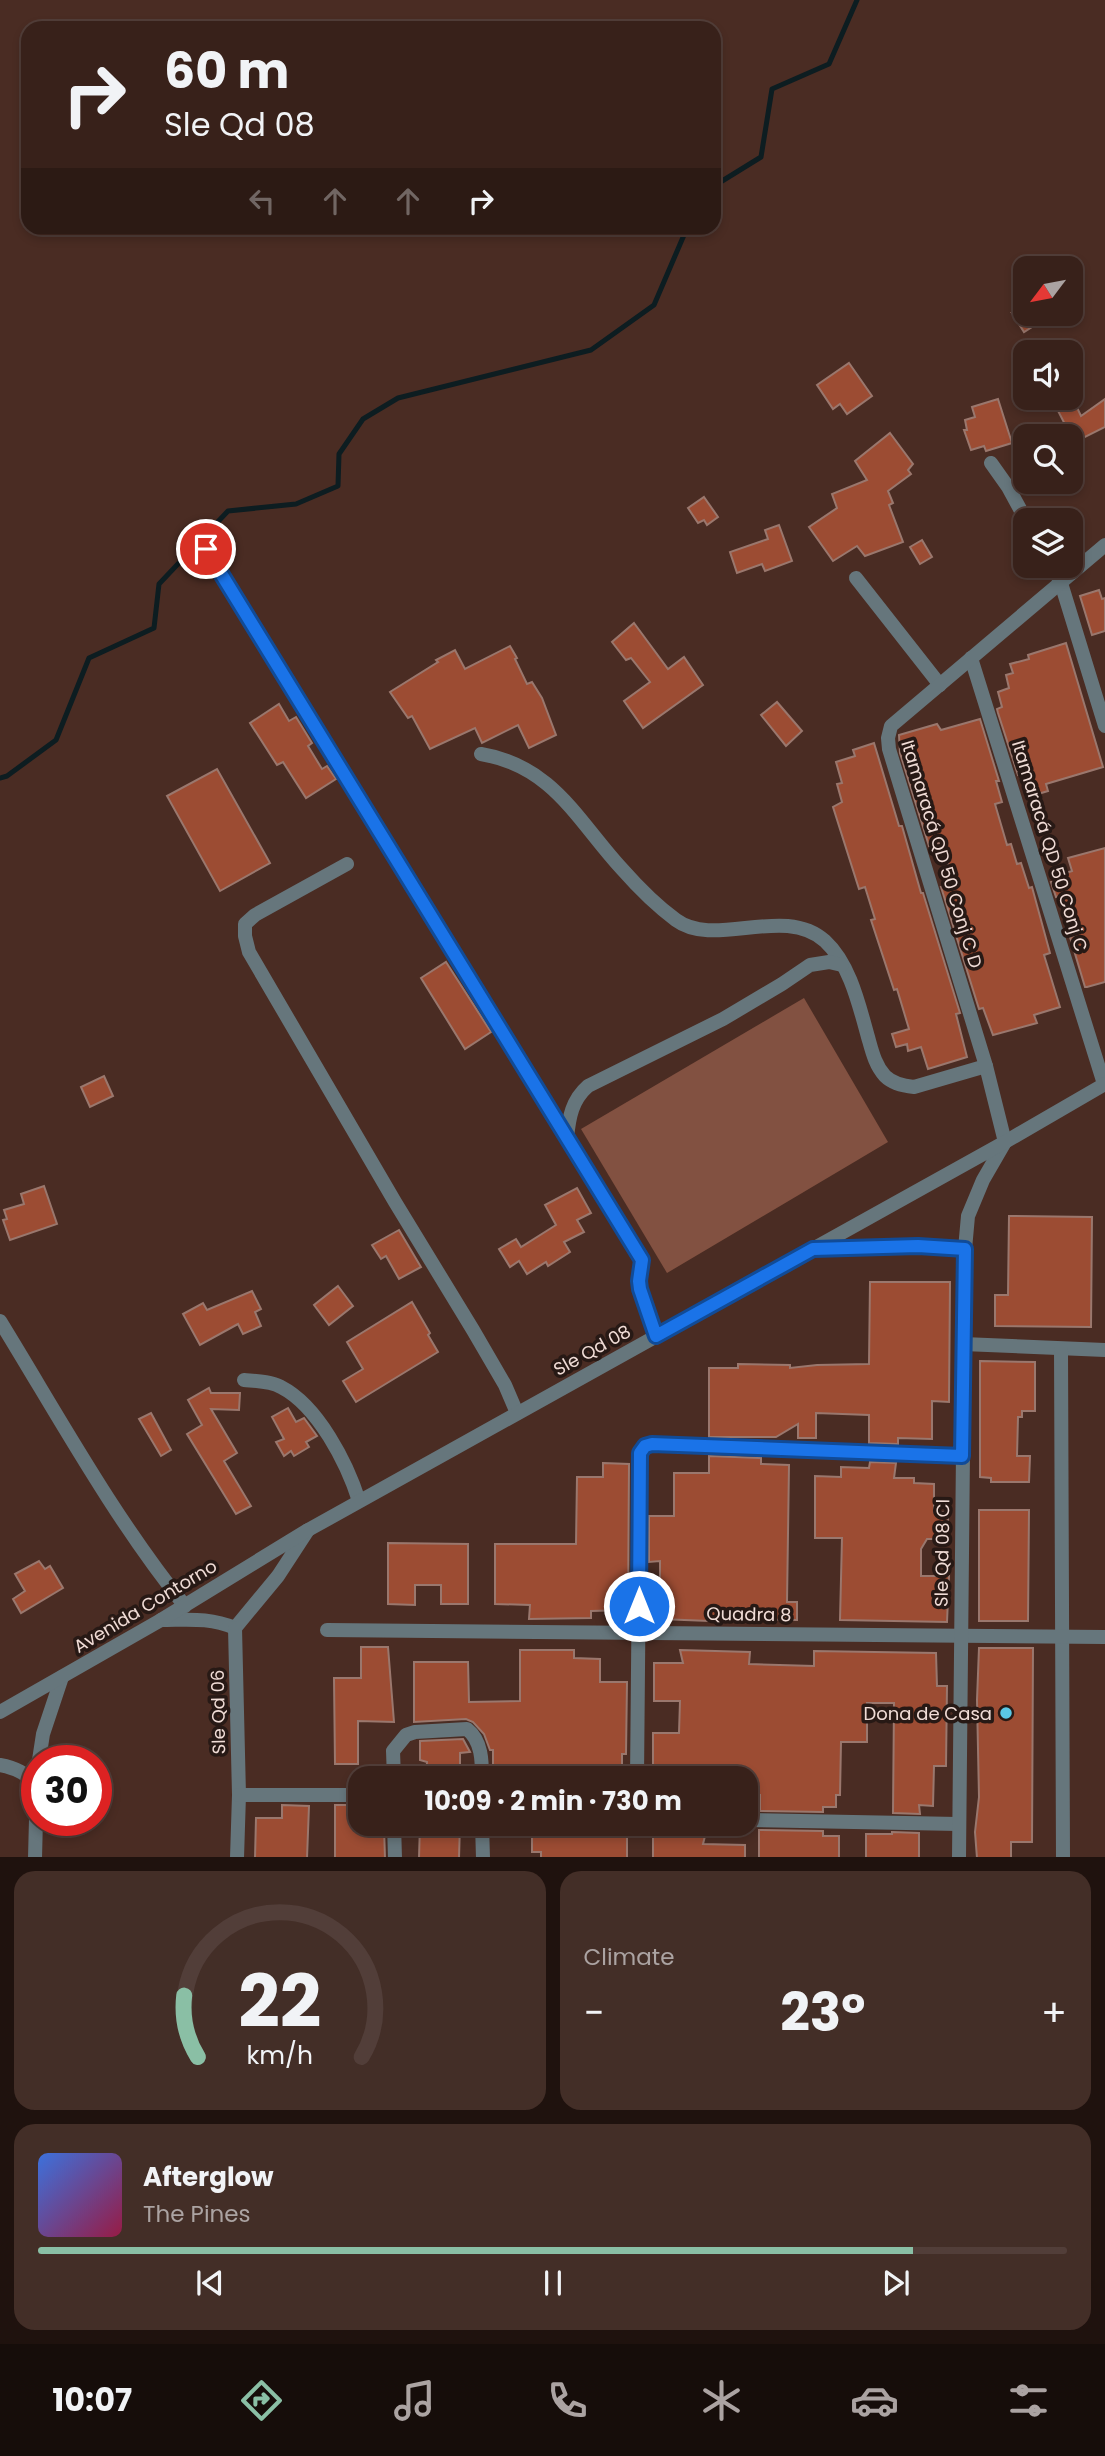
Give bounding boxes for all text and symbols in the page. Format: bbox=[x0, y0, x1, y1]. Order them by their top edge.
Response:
text: 60 m bbox=[164, 37, 289, 105]
icon: right bbox=[49, 49, 140, 140]
text: Sle Qd 08 bbox=[164, 102, 315, 147]
icon: left bbox=[243, 182, 281, 220]
icon: ahead bbox=[316, 182, 354, 220]
icon: ahead bbox=[389, 182, 427, 220]
icon: right bbox=[462, 182, 500, 220]
north arrow bbox=[1013, 256, 1083, 326]
map controls bbox=[1013, 256, 1083, 578]
button: sound bbox=[1013, 340, 1083, 410]
button: search bbox=[1013, 424, 1083, 494]
button: layers bbox=[1013, 508, 1083, 578]
pin bbox=[176, 519, 236, 579]
icon: arrive bbox=[187, 530, 225, 568]
street label: Itamaracá QD 50 Conj C D bbox=[895, 737, 989, 971]
street label: Itamaracá QD 50 Conj C bbox=[1006, 737, 1094, 955]
street label: Sle Qd 08 bbox=[549, 1319, 635, 1381]
street label: Sle Qd 08 Cl bbox=[929, 1499, 955, 1607]
street label: Avenida Contorno bbox=[69, 1553, 221, 1659]
position arrow bbox=[602, 1569, 676, 1643]
street label: Quadra 8 bbox=[706, 1601, 792, 1627]
street label: Sle Qd 06 bbox=[205, 1669, 231, 1755]
place label: Dona de Casa bbox=[863, 1701, 992, 1726]
marker: Dona de Casa bbox=[998, 1705, 1014, 1721]
speed limit sign: 30 bbox=[21, 1745, 112, 1836]
text: 10:09 · 2 min · 730 m bbox=[424, 1783, 682, 1819]
text: Climate bbox=[584, 1941, 674, 1973]
text: 22 bbox=[238, 1951, 321, 2052]
text: 23° bbox=[780, 1976, 865, 2049]
text: − bbox=[584, 1986, 604, 2039]
text: + bbox=[1041, 1986, 1067, 2039]
text: km/h bbox=[246, 2037, 313, 2072]
text: Afterglow bbox=[143, 2159, 274, 2195]
text: The Pines bbox=[143, 2198, 251, 2230]
icon: previous bbox=[191, 2264, 229, 2302]
icon: pause bbox=[534, 2264, 572, 2302]
icon: next bbox=[877, 2264, 915, 2302]
icon: directions bbox=[237, 2376, 286, 2425]
icon: music bbox=[390, 2376, 439, 2425]
icon: phone bbox=[543, 2376, 592, 2425]
icon: climate bbox=[697, 2376, 746, 2425]
icon: car bbox=[850, 2376, 899, 2425]
icon: filters bbox=[1004, 2376, 1053, 2425]
text: 10:07 bbox=[52, 2377, 132, 2422]

